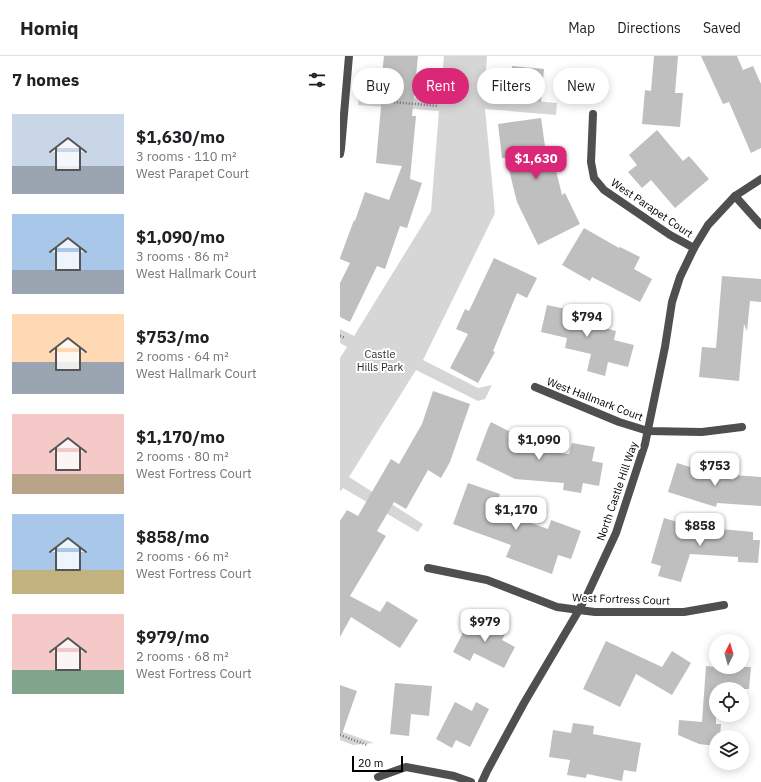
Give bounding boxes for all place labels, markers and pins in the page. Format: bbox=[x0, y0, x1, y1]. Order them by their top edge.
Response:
pin: $1,630 bbox=[503, 146, 569, 180]
pin: $794 bbox=[563, 304, 611, 338]
pin: $1,090 bbox=[506, 427, 572, 461]
pin: $753 bbox=[691, 453, 739, 487]
pin: $1,170 bbox=[483, 497, 549, 531]
pin: $858 bbox=[676, 513, 724, 547]
pin: $979 bbox=[461, 609, 509, 643]

